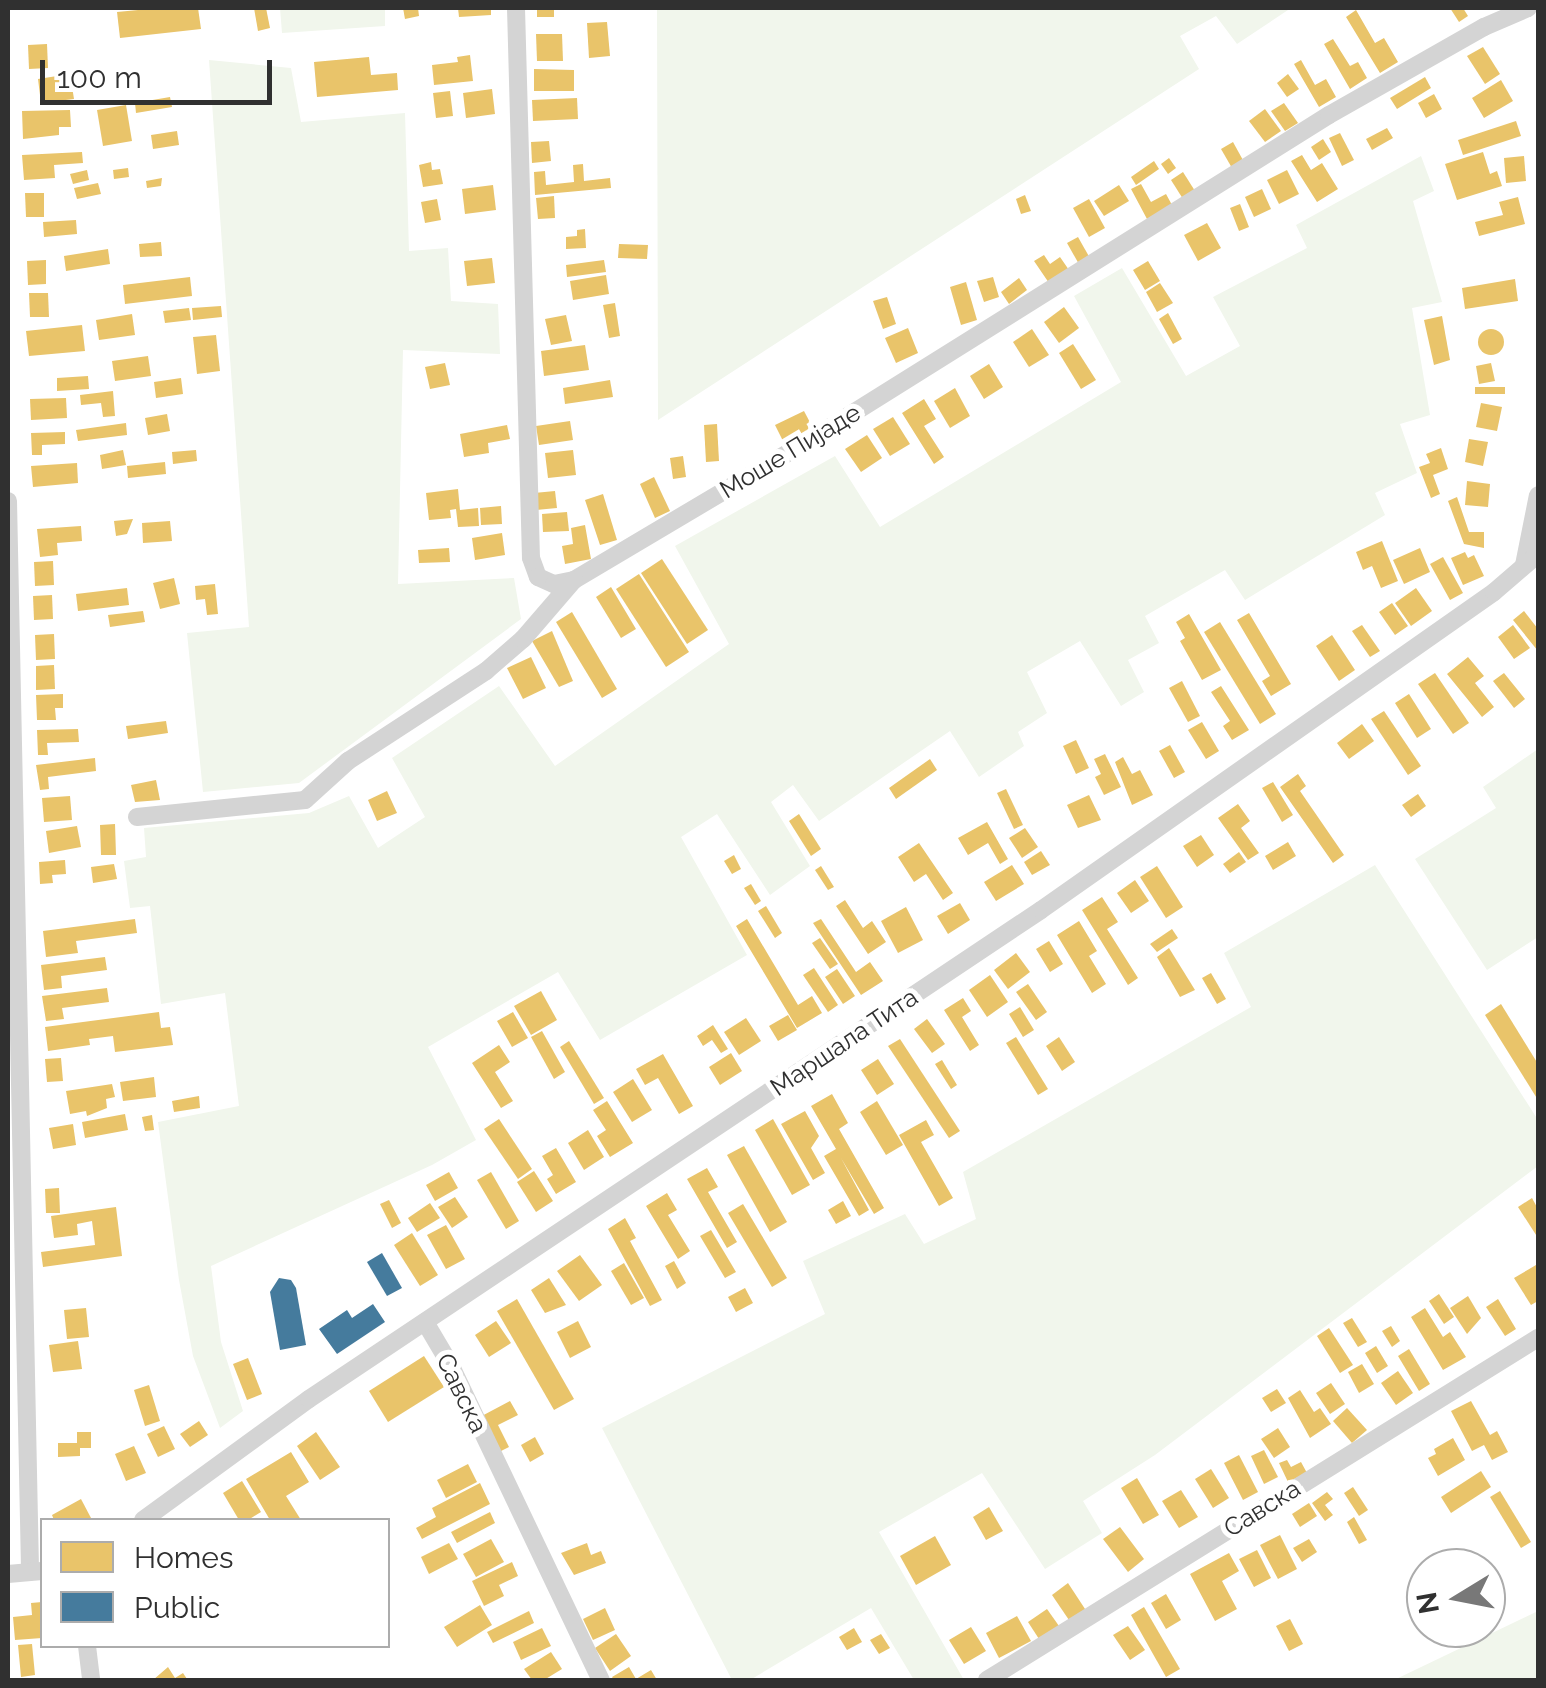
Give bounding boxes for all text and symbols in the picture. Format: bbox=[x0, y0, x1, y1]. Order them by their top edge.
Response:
scale bar bbox=[45, 40, 278, 102]
text: 100 m bbox=[57, 60, 142, 95]
street label: Моше Пијаде bbox=[714, 397, 866, 505]
street label: Маршала Тита bbox=[764, 981, 924, 1103]
street label: Савска bbox=[430, 1348, 494, 1438]
street label: Савска bbox=[1218, 1473, 1306, 1543]
legend bbox=[40, 1518, 390, 1648]
text: Homes bbox=[134, 1540, 233, 1575]
north arrow bbox=[1406, 1548, 1506, 1648]
text: Public bbox=[134, 1590, 220, 1625]
text: N bbox=[1410, 1590, 1446, 1616]

